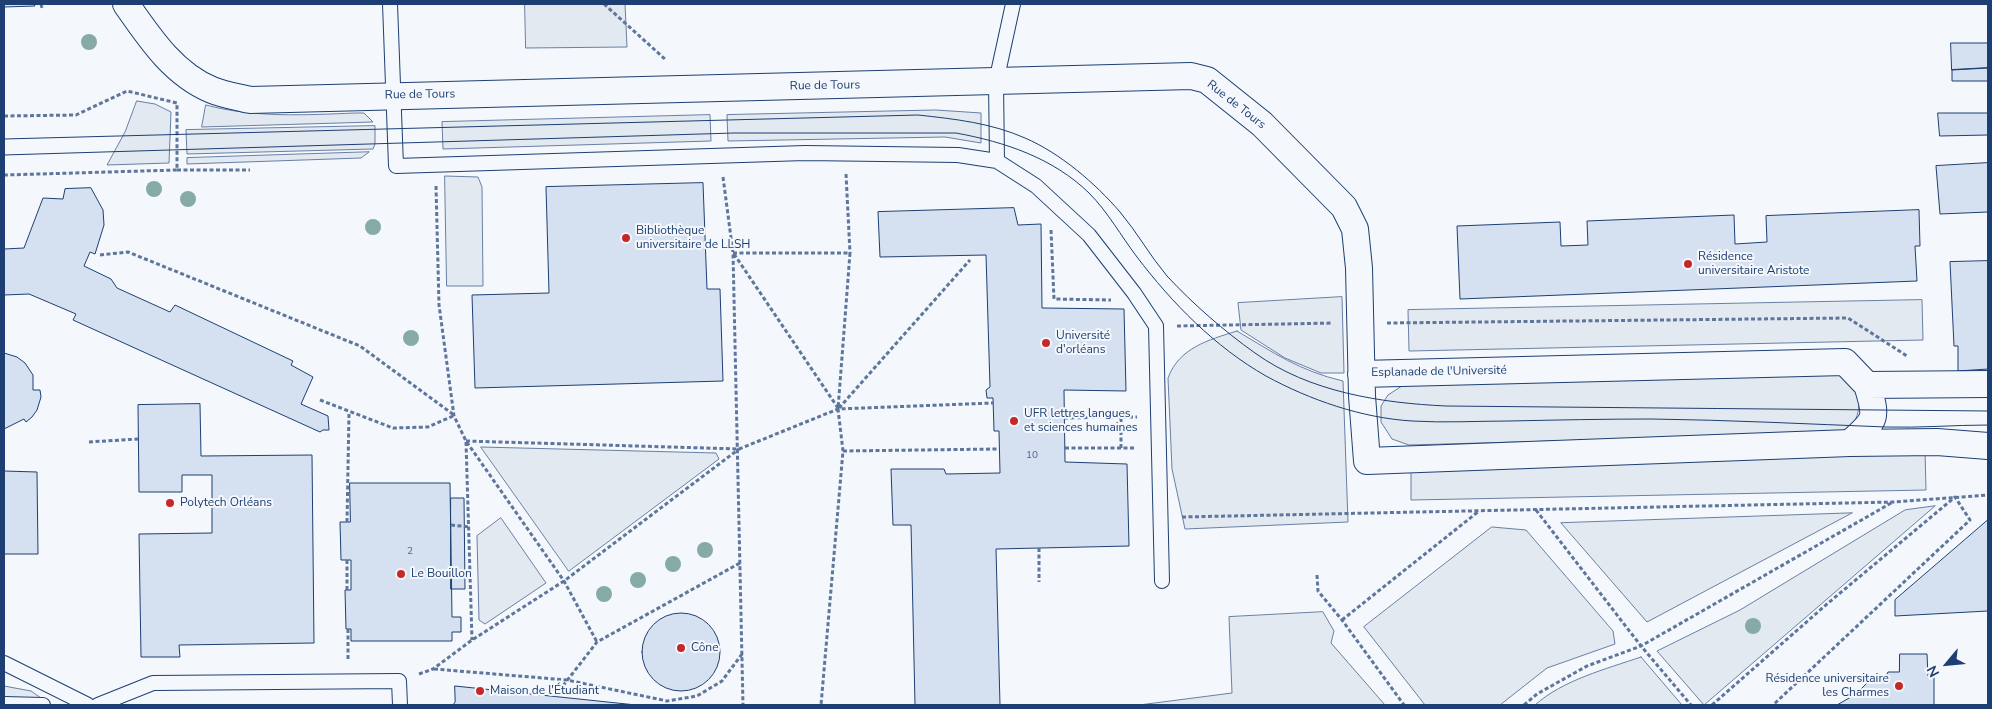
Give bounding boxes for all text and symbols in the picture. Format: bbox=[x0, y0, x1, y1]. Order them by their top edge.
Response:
street label: Rue de Tours bbox=[790, 78, 860, 94]
street label: Rue de Tours bbox=[1204, 78, 1268, 132]
street label: Rue de Tours bbox=[385, 87, 455, 103]
place label: Bibliothèque universitaire de LLSH bbox=[636, 224, 750, 252]
marker: Bibliothèque universitaire de LLSH bbox=[620, 232, 632, 244]
place label: Résidence universitaire Aristote bbox=[1698, 250, 1809, 278]
marker: Résidence universitaire Aristote bbox=[1682, 258, 1694, 270]
place label: Université d'orléans bbox=[1056, 329, 1110, 357]
marker: Université d'orléans bbox=[1040, 337, 1052, 349]
street label: Esplanade de l'Université bbox=[1371, 364, 1507, 380]
place label: UFR lettres langues et sciences humaines bbox=[1024, 407, 1138, 435]
marker: UFR lettres langues et sciences humaines bbox=[1008, 415, 1020, 427]
house number: 10 bbox=[1026, 450, 1038, 462]
place label: Polytech Orléans bbox=[180, 496, 272, 510]
marker: Polytech Orléans bbox=[164, 497, 176, 509]
house number: 2 bbox=[407, 546, 413, 558]
place label: Le Bouillon bbox=[411, 567, 472, 581]
marker: Le Bouillon bbox=[395, 568, 407, 580]
north arrow bbox=[1922, 639, 1972, 689]
place label: Cône bbox=[691, 641, 719, 655]
marker: Cône bbox=[675, 642, 687, 654]
text: N bbox=[1922, 662, 1944, 680]
place label: Résidence universitaire les Charmes bbox=[1766, 672, 1889, 700]
marker: Résidence universitaire les Charmes bbox=[1893, 680, 1905, 692]
place label: Maison de l'Étudiant bbox=[490, 684, 599, 698]
marker: Maison de l'Étudiant bbox=[474, 685, 486, 697]

